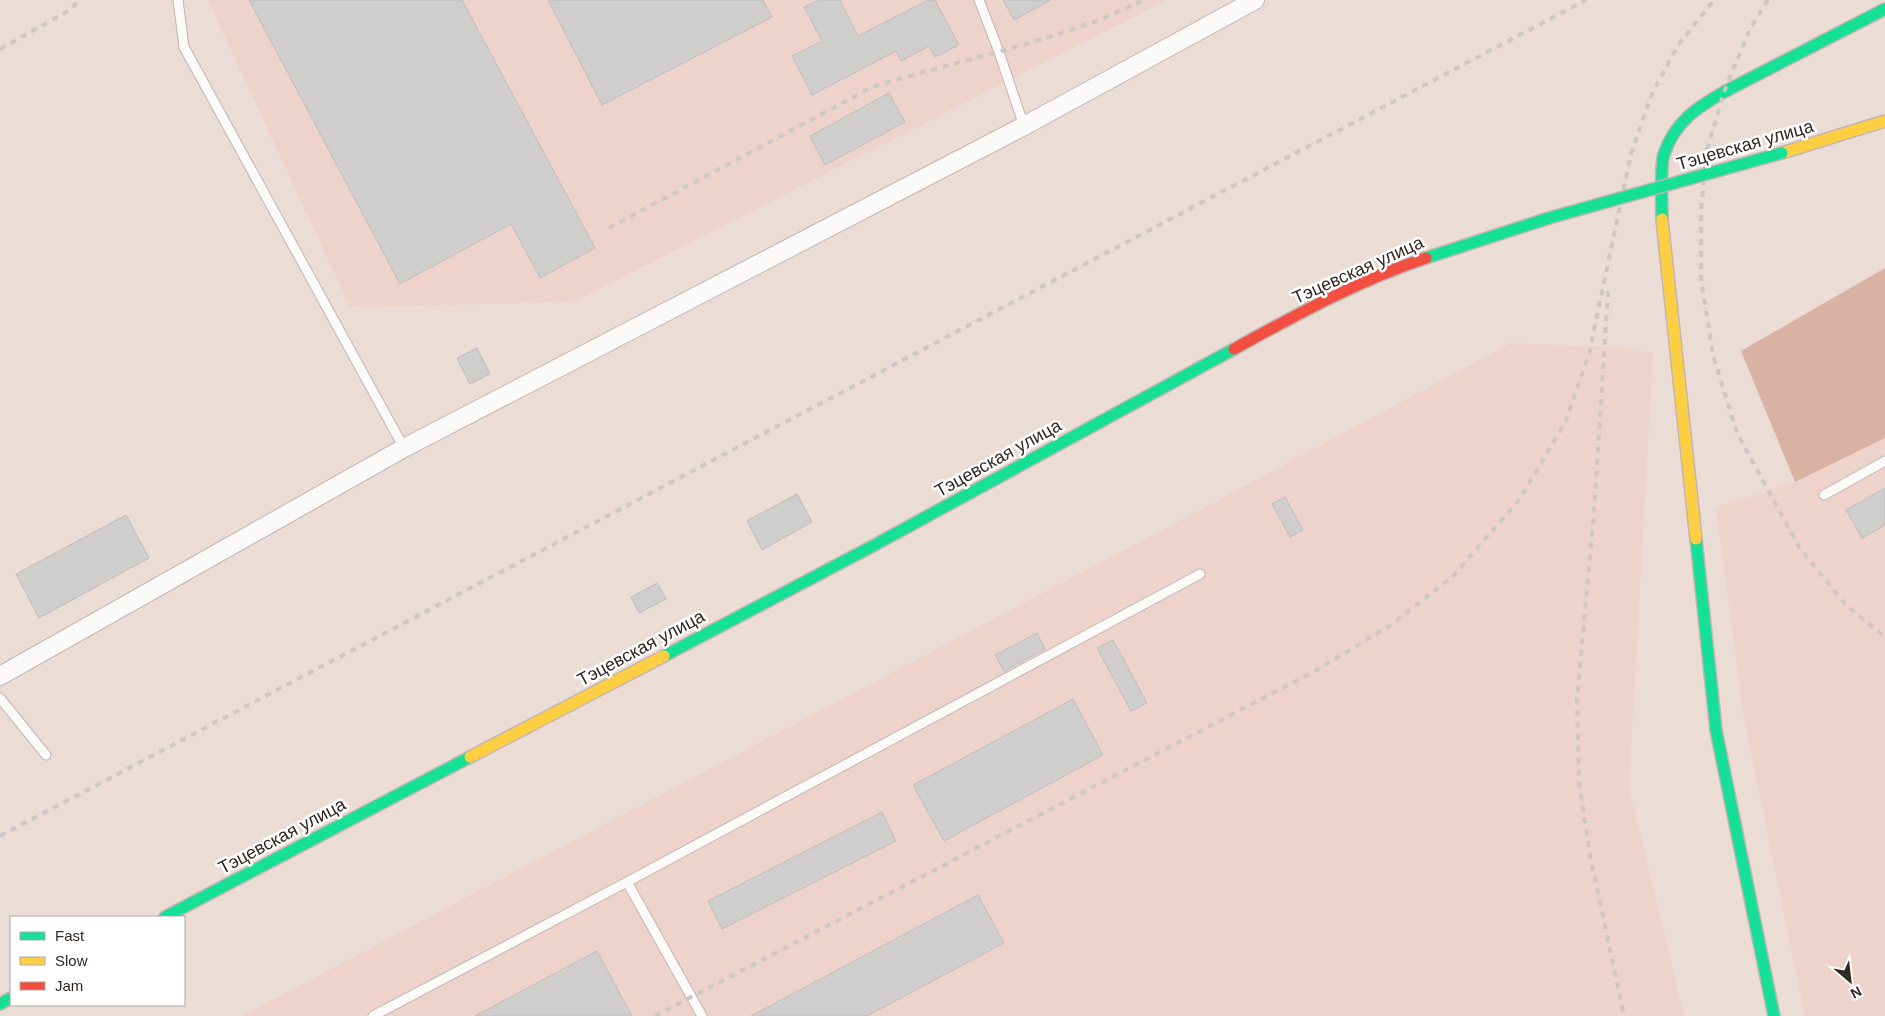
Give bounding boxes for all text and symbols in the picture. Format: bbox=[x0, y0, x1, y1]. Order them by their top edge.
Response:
street label: Тэцевская улица bbox=[1674, 116, 1817, 174]
street label: Тэцевская улица bbox=[1289, 232, 1427, 308]
street label: Тэцевская улица bbox=[931, 415, 1065, 501]
street label: Тэцевская улица bbox=[574, 606, 709, 690]
street label: Тэцевская улица bbox=[215, 794, 350, 878]
legend bbox=[10, 916, 185, 1006]
text: Fast bbox=[55, 927, 85, 944]
text: Slow bbox=[55, 952, 88, 969]
north arrow bbox=[1825, 956, 1875, 1006]
text: Jam bbox=[55, 977, 83, 994]
text: N bbox=[1848, 983, 1864, 1002]

